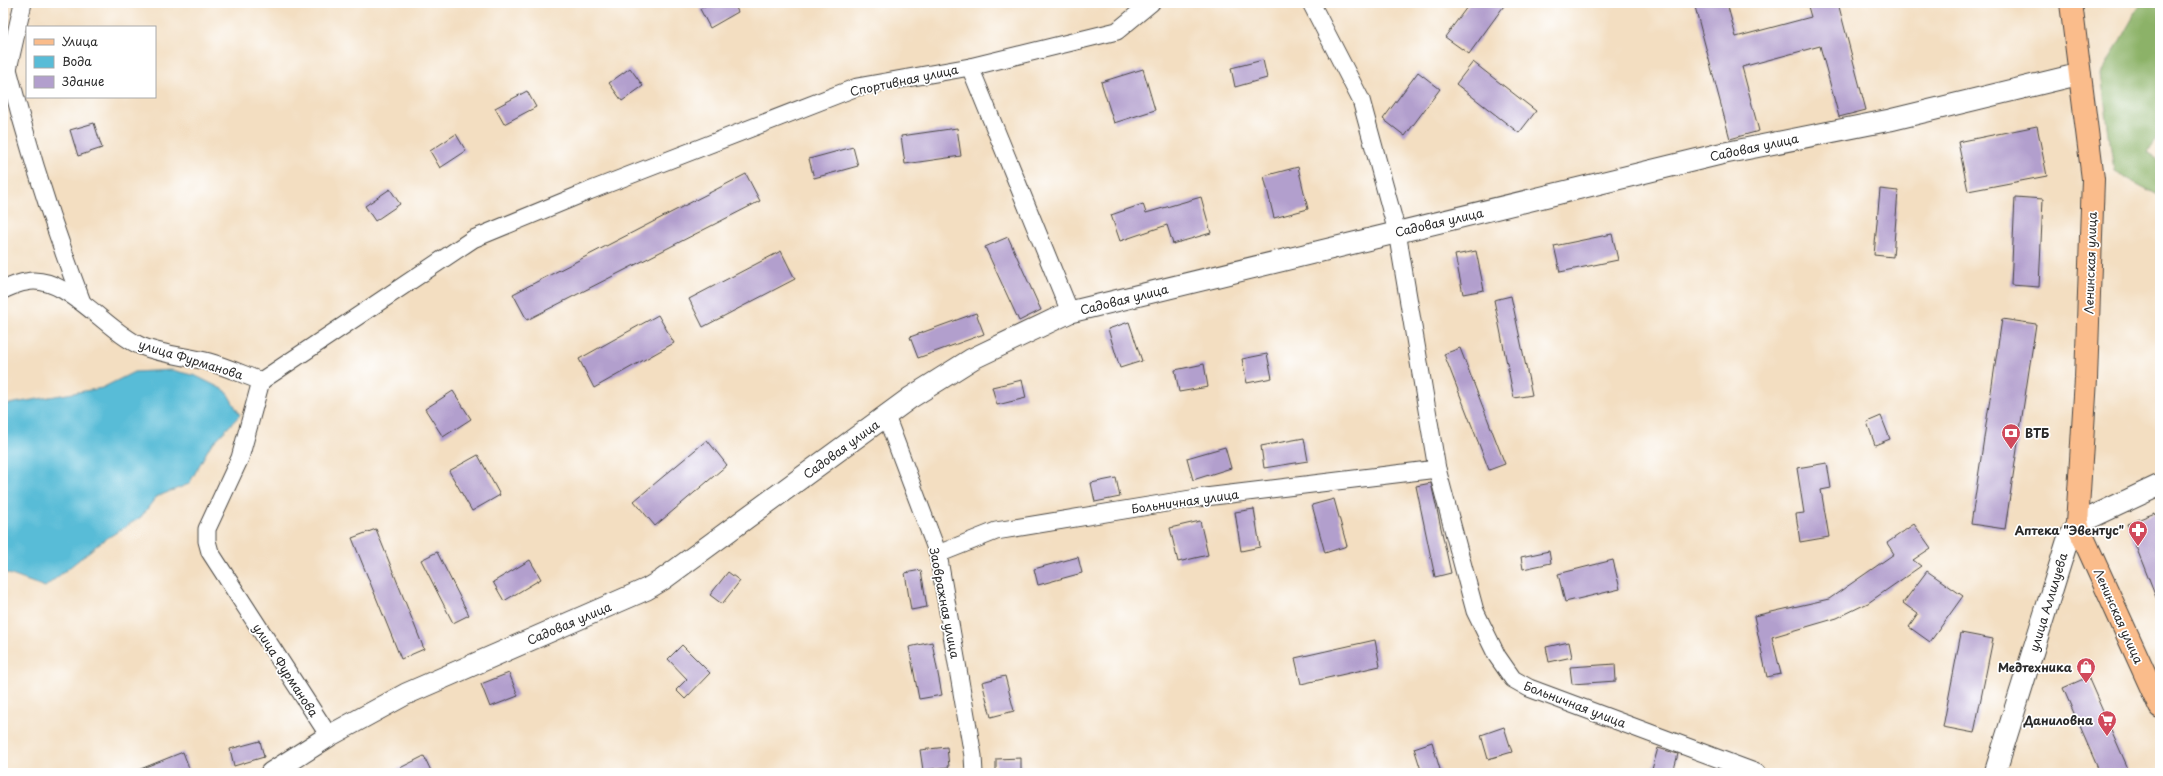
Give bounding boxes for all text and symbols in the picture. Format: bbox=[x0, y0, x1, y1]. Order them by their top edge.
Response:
legend bbox=[26, 26, 156, 98]
text: Улица bbox=[62, 32, 98, 50]
text: Вода bbox=[62, 52, 92, 70]
street label: Спортивная улица bbox=[848, 60, 960, 100]
text: Здание bbox=[62, 72, 104, 90]
street label: Садовая улица bbox=[1708, 129, 1800, 165]
street label: Садовая улица bbox=[1393, 203, 1485, 241]
street label: Ленинская улица bbox=[2079, 211, 2101, 314]
street label: Садовая улица bbox=[1078, 279, 1170, 319]
street label: улица Фурманова bbox=[137, 335, 246, 384]
street label: Садовая улица bbox=[799, 415, 883, 483]
bank icon: ВТБ bbox=[2000, 422, 2022, 450]
place label: ВТБ bbox=[2025, 424, 2049, 442]
street label: Больничная улица bbox=[1130, 484, 1240, 517]
pharmacy icon: Аптека "Эвентус" bbox=[2127, 519, 2149, 547]
place label: Аптека "Эвентус" bbox=[2015, 521, 2124, 539]
street label: Заовражная улица bbox=[925, 546, 965, 660]
street label: улица Аллилуева bbox=[2024, 550, 2072, 654]
street label: Ленинская улица bbox=[2090, 566, 2148, 667]
street label: Садовая улица bbox=[524, 597, 614, 649]
street label: улица Фурманова bbox=[249, 620, 323, 721]
shop icon: Медтехника bbox=[2075, 656, 2097, 684]
place label: Медтехника bbox=[1998, 658, 2073, 676]
street label: Больничная улица bbox=[1521, 676, 1629, 732]
supermarket icon: Даниловна bbox=[2096, 709, 2118, 737]
place label: Даниловна bbox=[2023, 711, 2093, 729]

